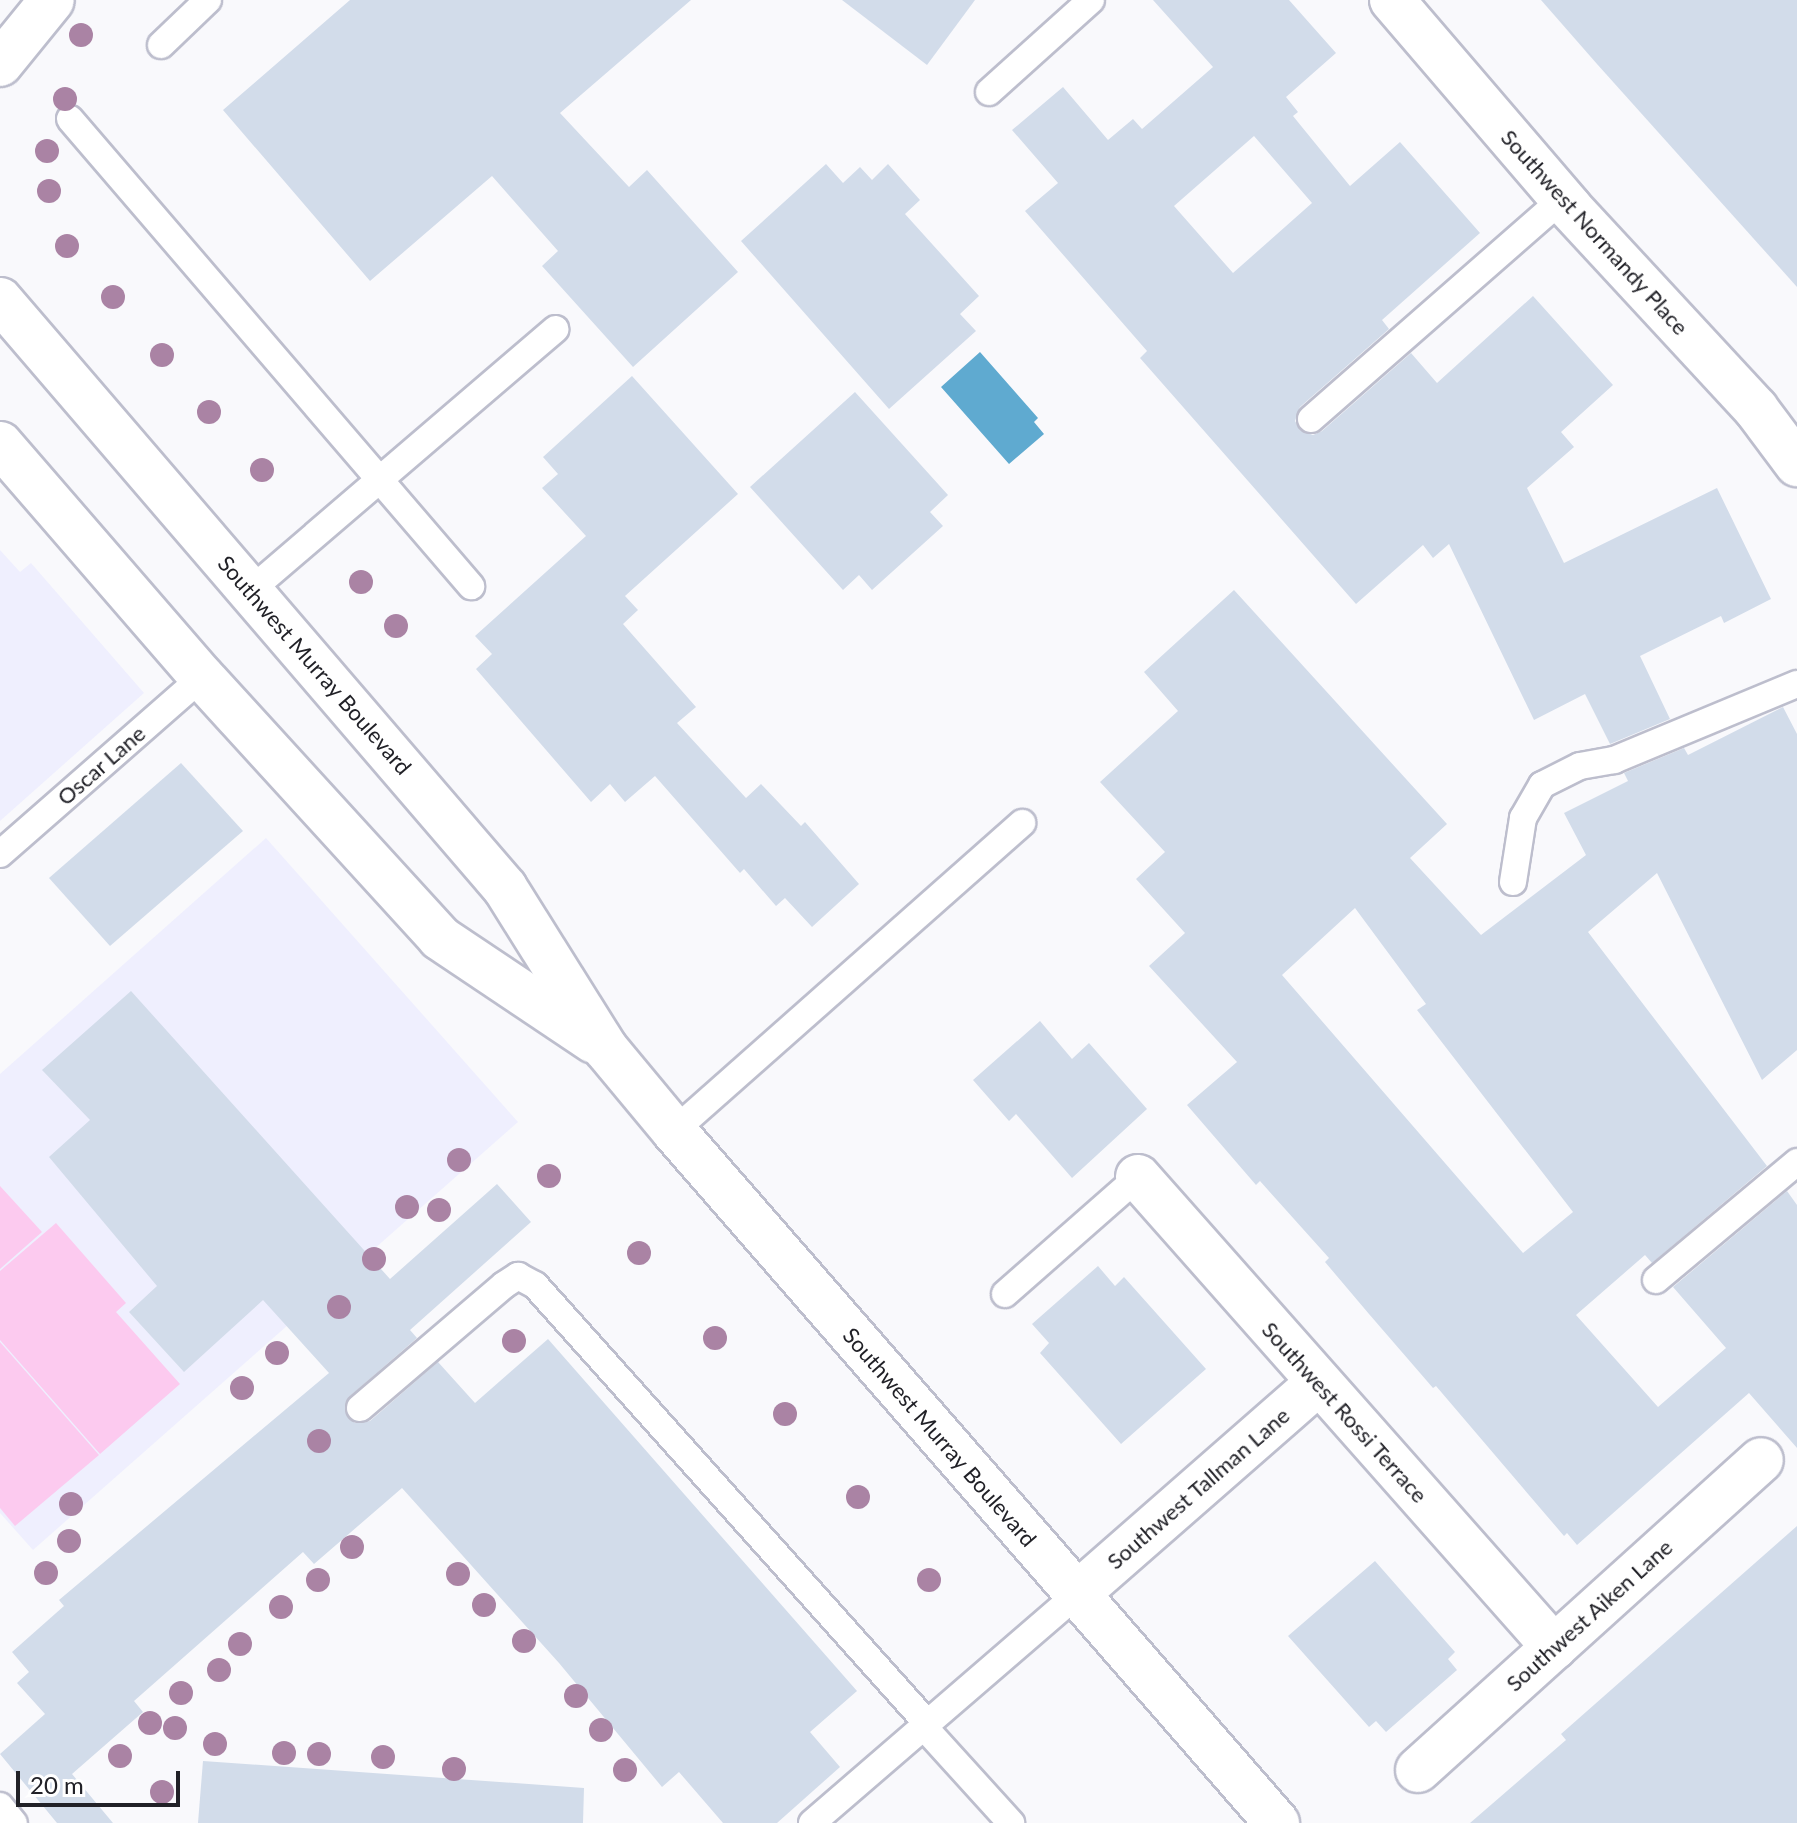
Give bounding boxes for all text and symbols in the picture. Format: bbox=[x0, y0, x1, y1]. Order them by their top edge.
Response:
street label: Southwest Normandy Place bbox=[1496, 124, 1694, 340]
street label: Southwest Murray Boulevard bbox=[213, 550, 417, 780]
street label: Oscar Lane bbox=[52, 720, 150, 810]
street label: Southwest Rossi Terrace bbox=[1257, 1316, 1433, 1508]
street label: Southwest Murray Boulevard bbox=[838, 1322, 1042, 1552]
street label: Southwest Tallman Lane bbox=[1101, 1401, 1295, 1575]
street label: Southwest Aiken Lane bbox=[1500, 1533, 1678, 1697]
scale bar bbox=[20, 1755, 184, 1805]
text: 20 m bbox=[30, 1770, 84, 1799]

